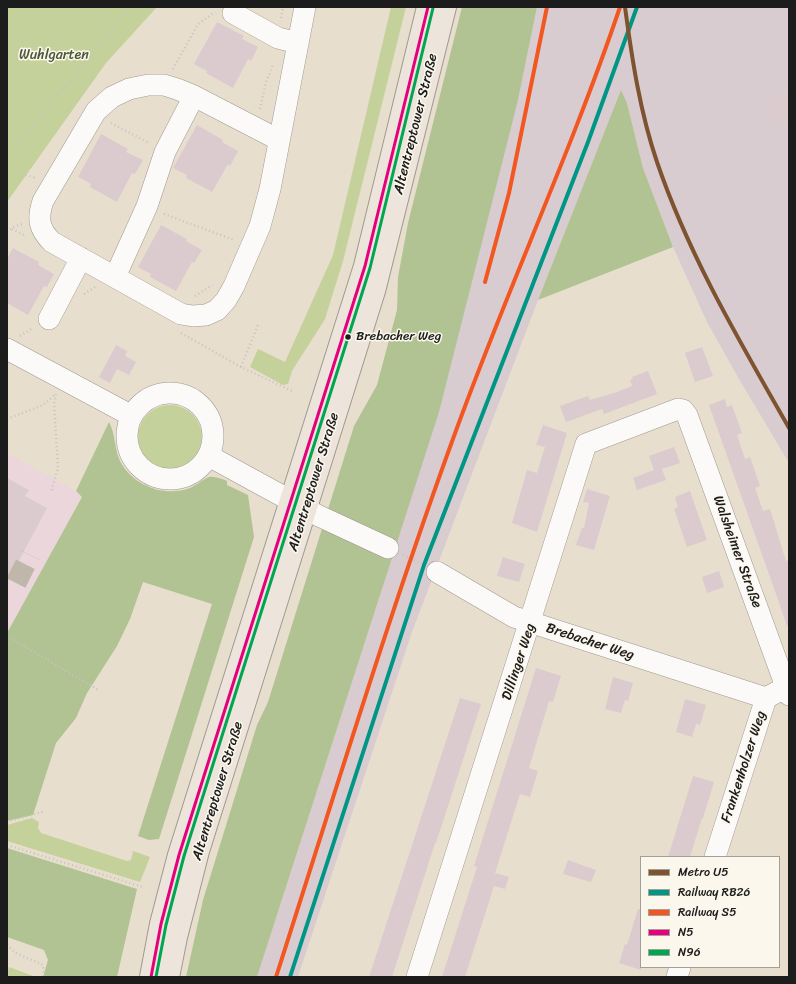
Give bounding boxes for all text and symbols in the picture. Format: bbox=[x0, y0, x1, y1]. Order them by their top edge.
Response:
park label: Wuhlgarten bbox=[19, 47, 89, 63]
street label: Altentreptower Straße bbox=[390, 52, 442, 196]
place label: Brebacher Weg bbox=[356, 329, 441, 345]
marker: Brebacher Weg bbox=[343, 332, 353, 342]
street label: Altentreptower Straße bbox=[285, 411, 343, 553]
street label: Walsheimer Straße bbox=[709, 493, 765, 611]
street label: Brebacher Weg bbox=[544, 620, 636, 664]
street label: Dillinger Weg bbox=[499, 621, 539, 703]
street label: Frankenholzer Weg bbox=[718, 709, 770, 825]
street label: Altentreptower Straße bbox=[189, 720, 247, 862]
legend bbox=[640, 856, 780, 968]
text: Metro U5 bbox=[678, 861, 729, 883]
text: Railway RB26 bbox=[678, 881, 750, 903]
text: Railway S5 bbox=[678, 901, 737, 923]
text: N5 bbox=[678, 921, 694, 943]
text: N96 bbox=[678, 941, 701, 963]

